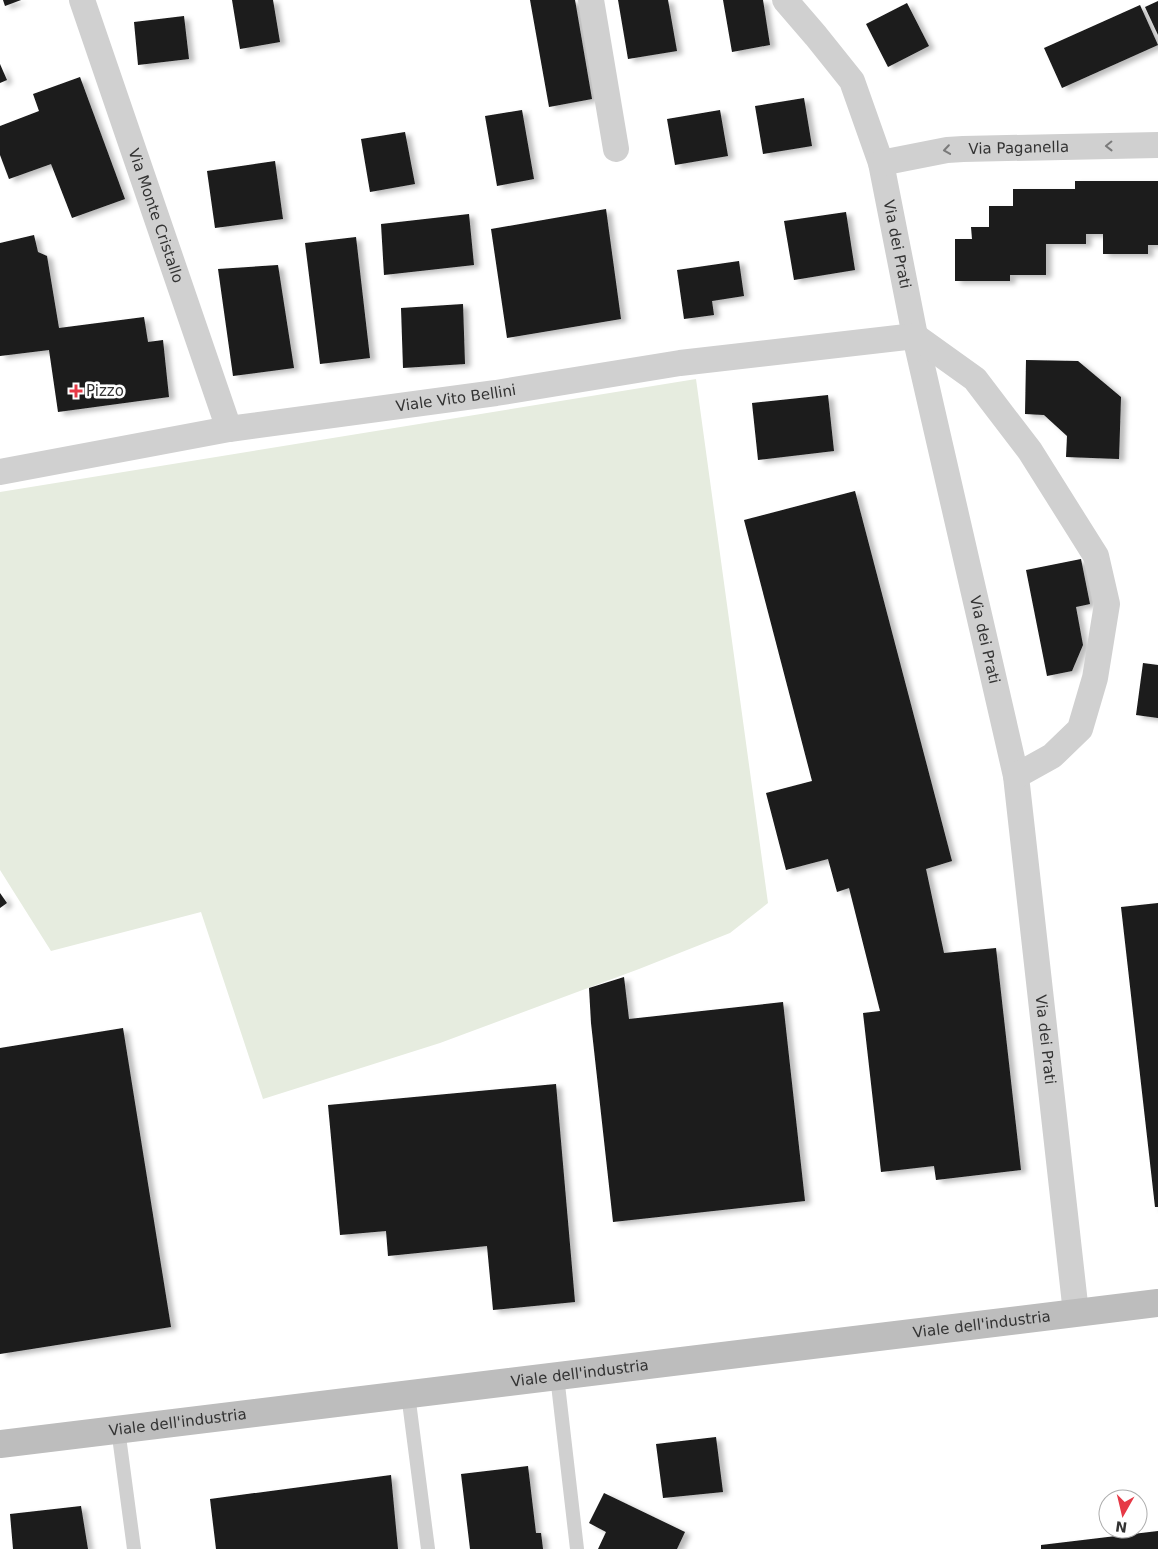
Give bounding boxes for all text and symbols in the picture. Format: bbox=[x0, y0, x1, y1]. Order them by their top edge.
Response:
street label: Via Paganella bbox=[968, 138, 1069, 158]
one-way arrow bbox=[1105, 141, 1113, 151]
one-way arrow bbox=[943, 145, 951, 155]
street label: Via Monte Cristallo bbox=[125, 146, 187, 285]
street label: Via dei Prati bbox=[879, 198, 914, 290]
street label: Viale Vito Bellini bbox=[395, 381, 517, 415]
place label: Pizzo bbox=[86, 382, 124, 400]
marker: Pizzo bbox=[70, 385, 82, 397]
street label: Via dei Prati bbox=[966, 594, 1004, 686]
street label: Via dei Prati bbox=[1031, 994, 1059, 1085]
street label: Viale dell'industria bbox=[912, 1307, 1052, 1342]
street label: Viale dell'industria bbox=[510, 1356, 650, 1391]
street label: Viale dell'industria bbox=[108, 1405, 248, 1440]
north arrow bbox=[1098, 1489, 1148, 1539]
text: N bbox=[1114, 1518, 1128, 1536]

